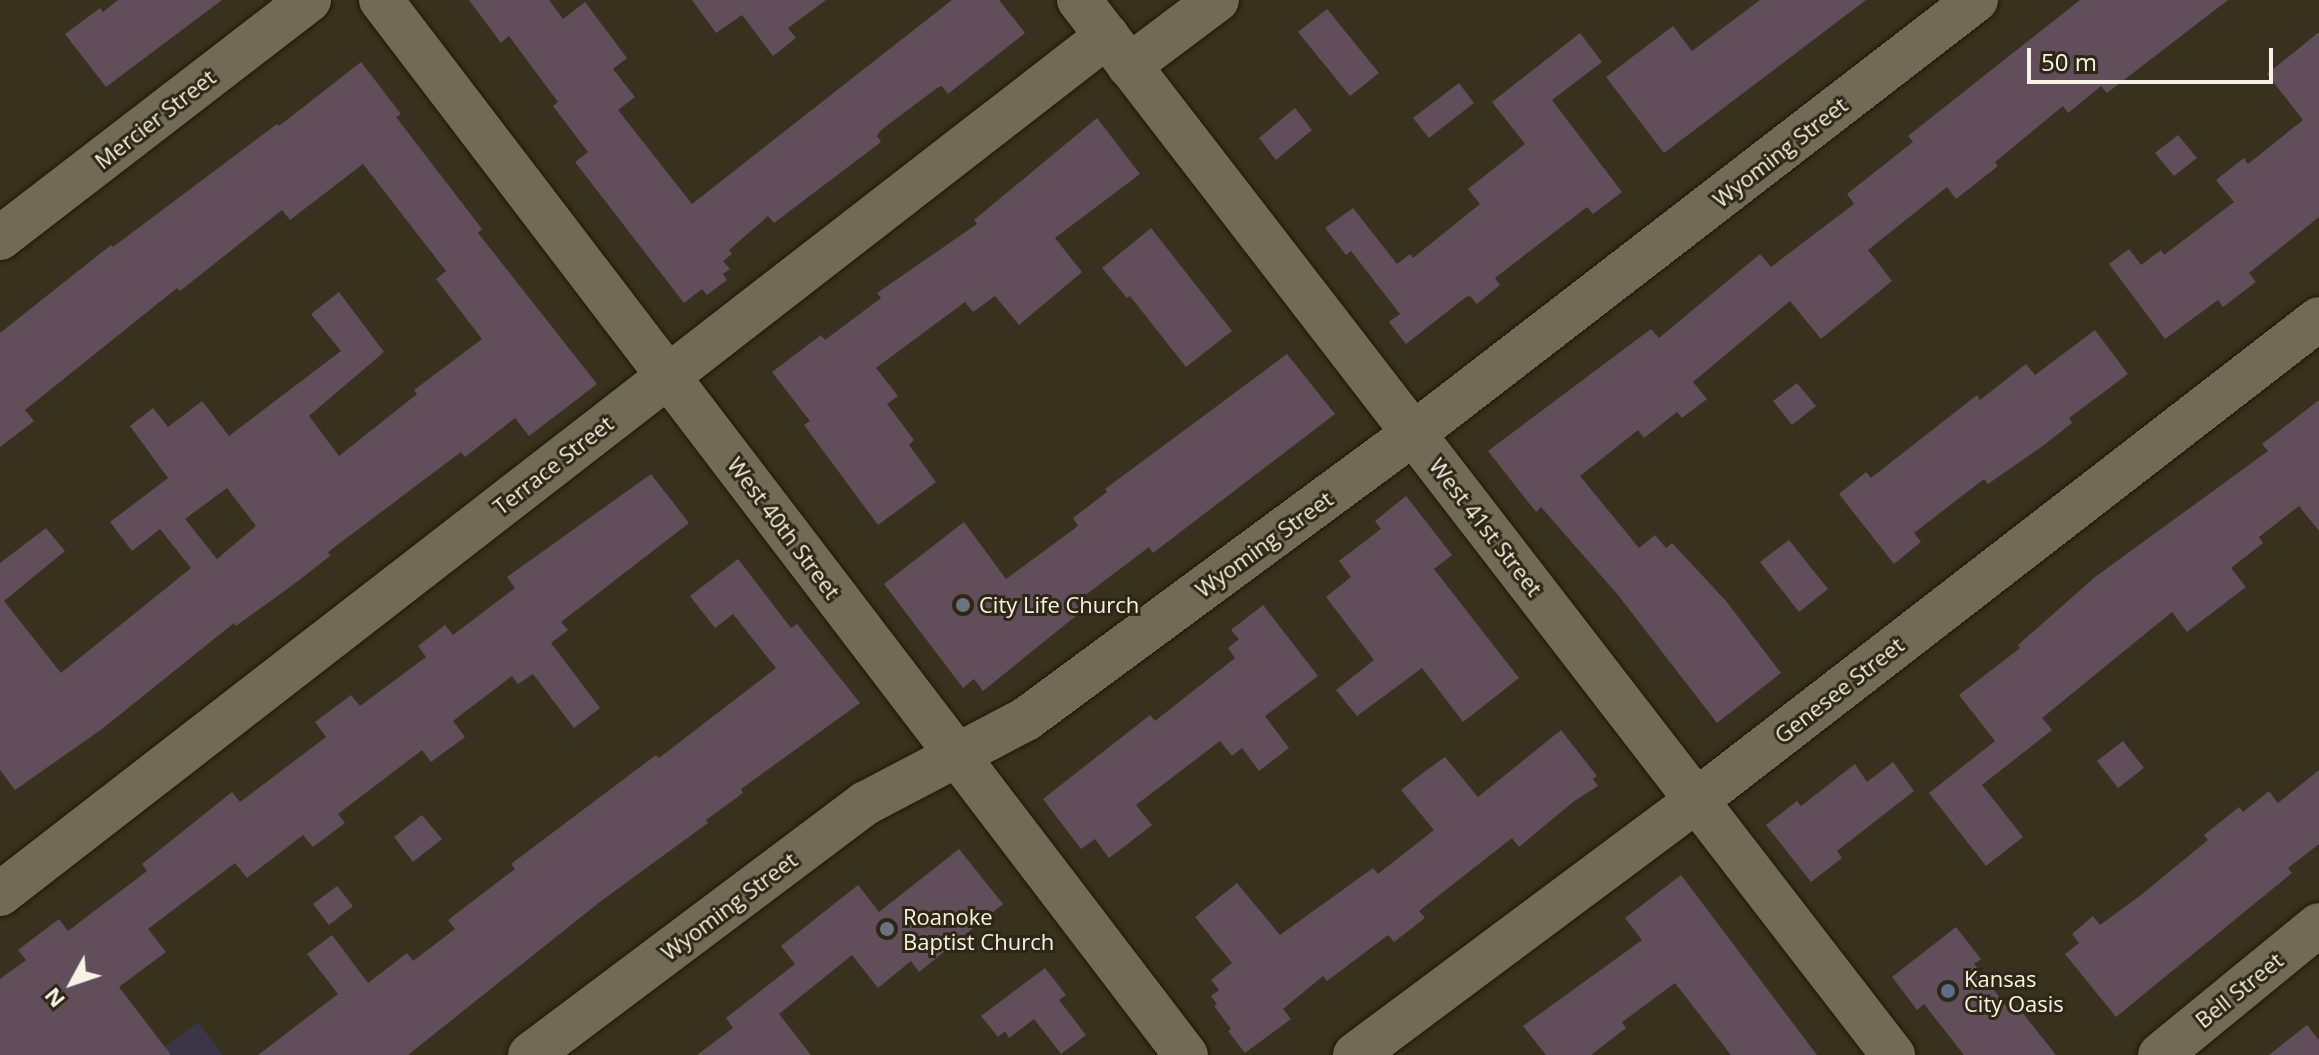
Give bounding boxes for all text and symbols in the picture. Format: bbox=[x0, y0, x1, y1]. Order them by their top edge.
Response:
scale bar bbox=[2031, 32, 2277, 82]
text: 50 m bbox=[2041, 45, 2097, 78]
street label: Mercier Street bbox=[89, 64, 221, 174]
street label: Wyoming Street bbox=[1708, 91, 1852, 213]
street label: Terrace Street bbox=[488, 410, 618, 520]
street label: West 40th Street bbox=[722, 452, 846, 604]
street label: West 41st Street bbox=[1424, 453, 1548, 601]
street label: Wyoming Street bbox=[1190, 485, 1338, 603]
place label: City Life Church bbox=[979, 592, 1139, 618]
marker: City Life Church bbox=[954, 596, 972, 614]
street label: Genesee Street bbox=[1769, 631, 1909, 749]
street label: Wyoming Street bbox=[656, 846, 802, 966]
place label: Roanoke Baptist Church bbox=[903, 903, 1054, 954]
marker: Roanoke Baptist Church bbox=[878, 920, 896, 938]
north arrow bbox=[32, 943, 112, 1023]
street label: Bell Street bbox=[2190, 947, 2288, 1033]
place label: Kansas City Oasis bbox=[1964, 965, 2064, 1016]
text: N bbox=[36, 982, 71, 1015]
marker: Kansas City Oasis bbox=[1939, 982, 1957, 1000]

